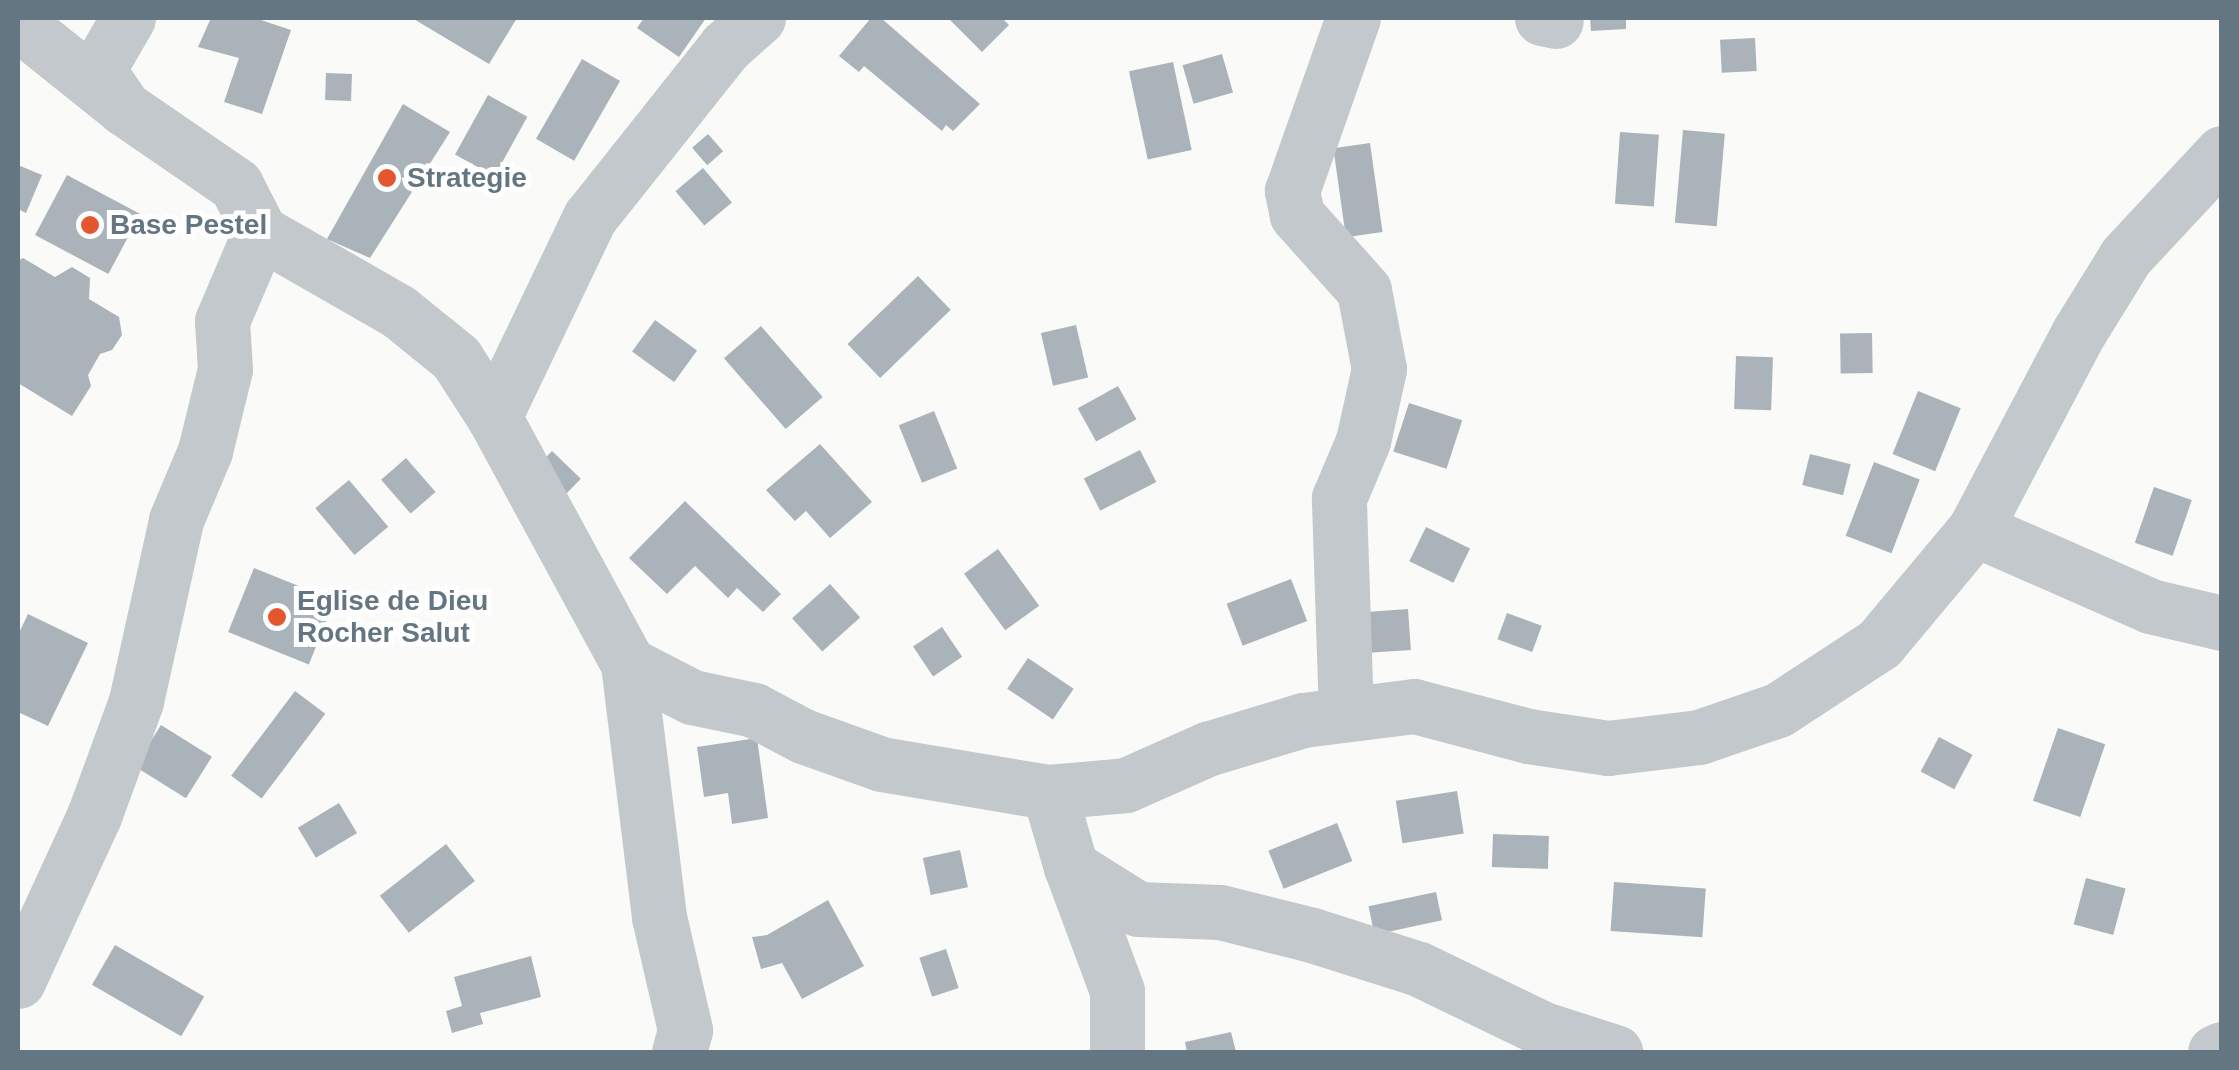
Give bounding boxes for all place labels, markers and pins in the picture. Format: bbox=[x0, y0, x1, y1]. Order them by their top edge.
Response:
place label: Strategie bbox=[407, 161, 527, 195]
marker: Strategie bbox=[376, 167, 398, 189]
place label: Base Pestel bbox=[110, 208, 267, 242]
marker: Base Pestel bbox=[79, 214, 101, 236]
place label: Eglise de Dieu Rocher Salut bbox=[297, 584, 488, 650]
marker: Eglise de Dieu Rocher Salut bbox=[266, 606, 288, 628]

